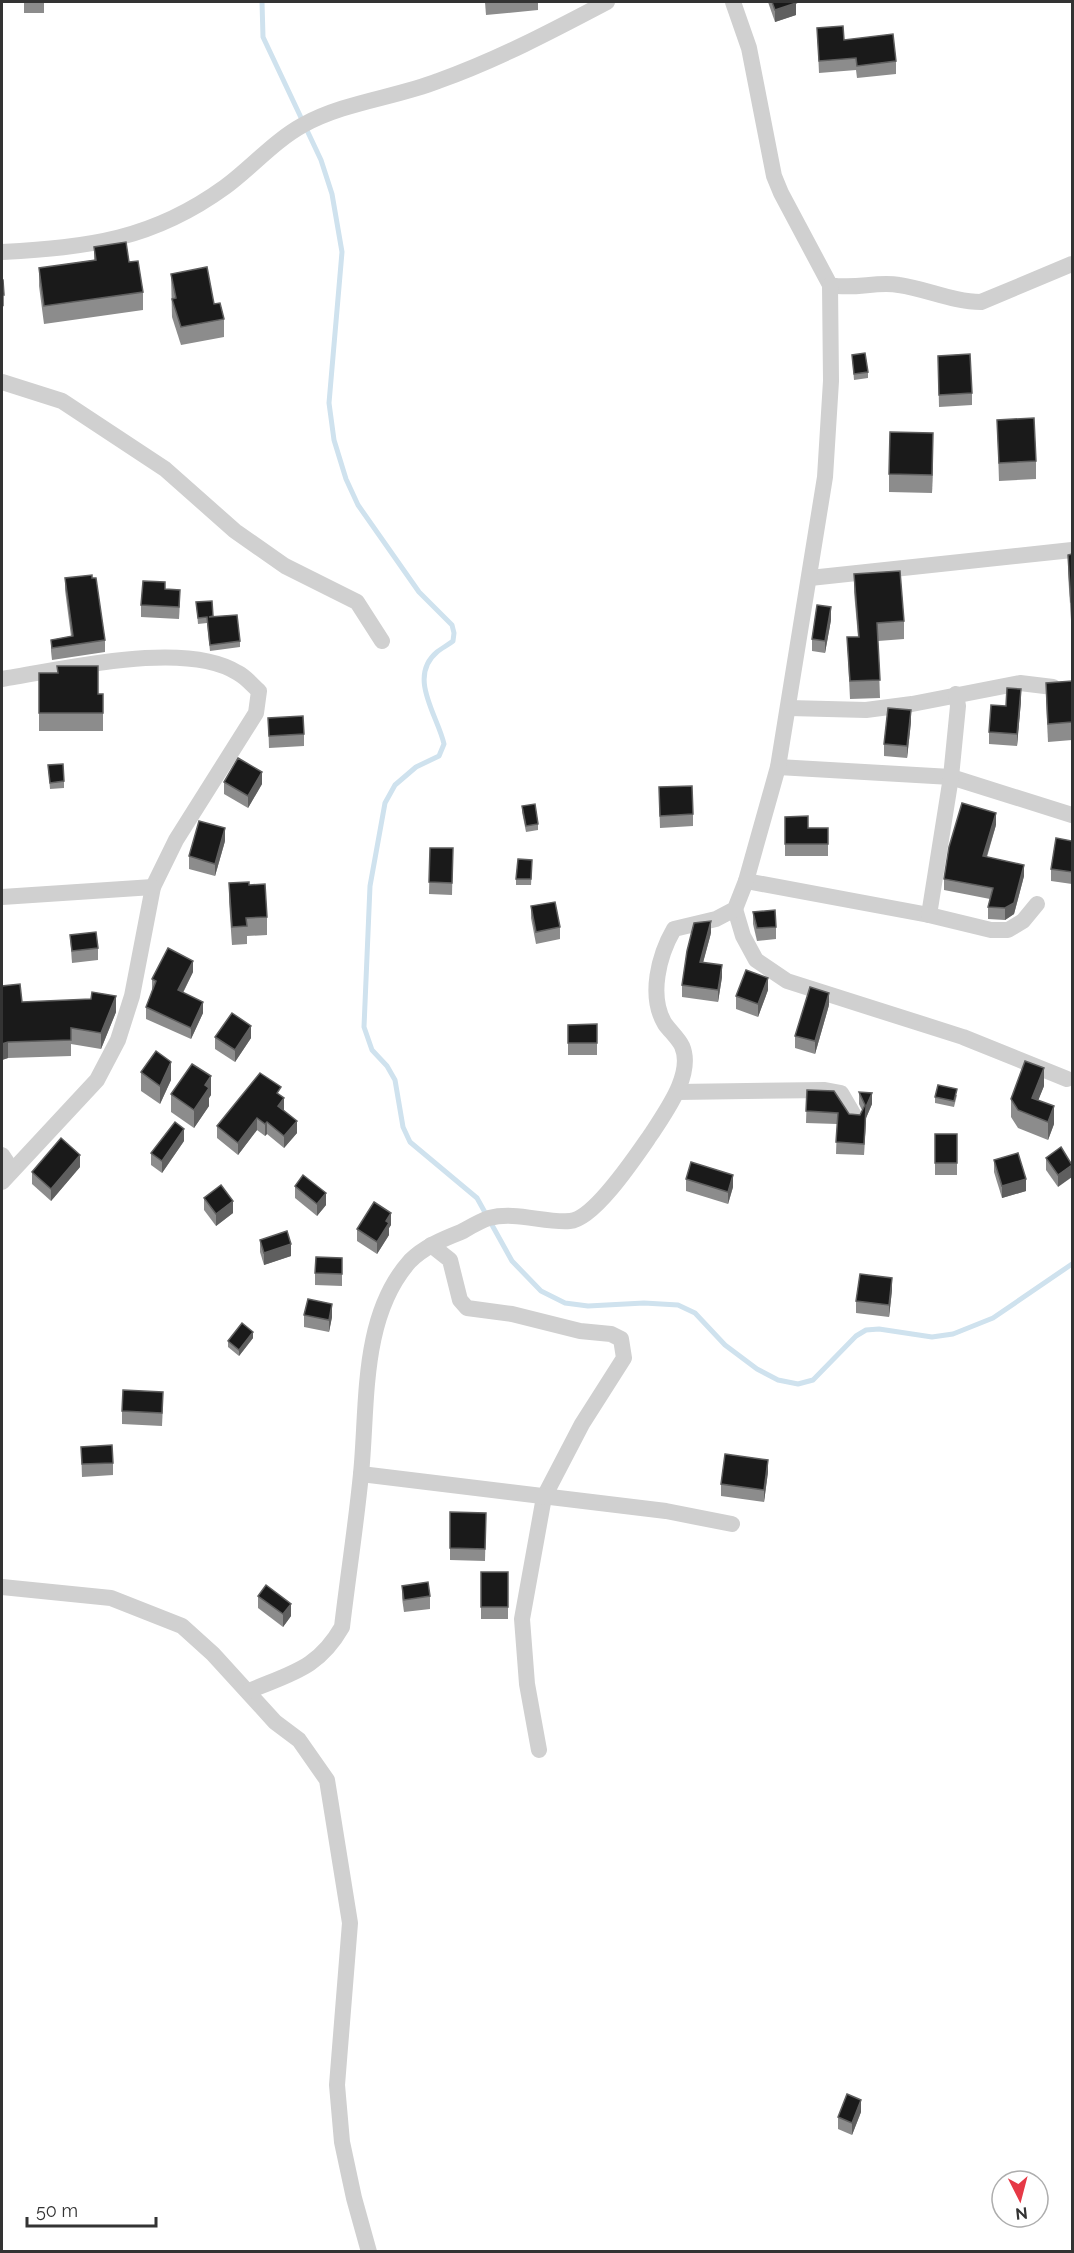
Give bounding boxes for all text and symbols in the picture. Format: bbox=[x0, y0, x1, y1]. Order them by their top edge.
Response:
north arrow bbox=[990, 2169, 1050, 2229]
scale bar bbox=[27, 2190, 156, 2228]
text: 50 m bbox=[36, 2200, 78, 2221]
text: N bbox=[1014, 2203, 1029, 2224]

